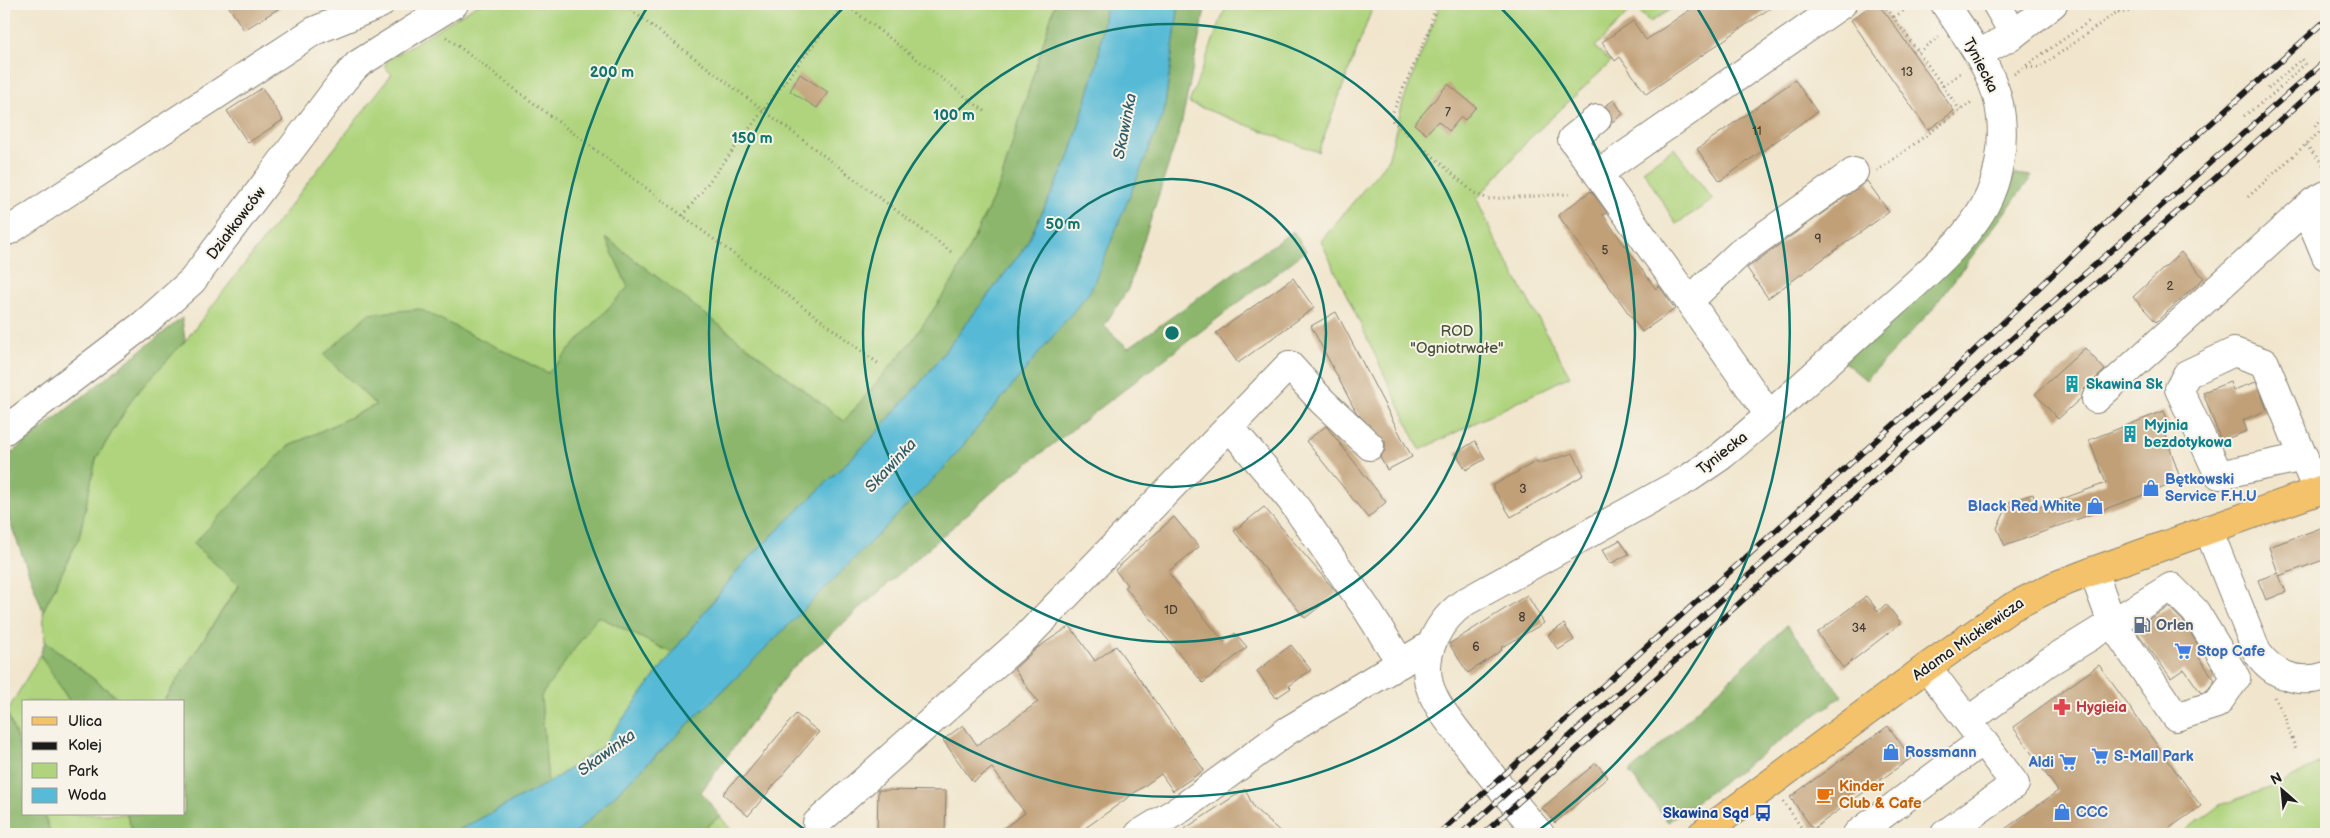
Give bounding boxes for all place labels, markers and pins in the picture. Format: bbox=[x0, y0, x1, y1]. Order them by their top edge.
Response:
centre of rings bbox=[1163, 324, 1181, 342]
building icon: Skawina Sk bbox=[2062, 374, 2082, 394]
place label: Skawina Sk bbox=[2086, 375, 2163, 394]
place label: Myjnia bezdotykowa bbox=[2144, 416, 2232, 452]
building icon: Myjnia bezdotykowa bbox=[2120, 424, 2140, 444]
place label: Bętkowski Service F.H.U bbox=[2165, 470, 2257, 506]
shop icon: Bętkowski Service F.H.U bbox=[2141, 478, 2161, 498]
shop icon: Black Red White bbox=[2085, 496, 2105, 516]
place label: Black Red White bbox=[1968, 497, 2081, 516]
fuel station icon: Orlen bbox=[2132, 615, 2152, 635]
place label: Orlen bbox=[2156, 616, 2194, 635]
supermarket icon: Stop Cafe bbox=[2173, 641, 2193, 661]
place label: Stop Cafe bbox=[2197, 642, 2266, 661]
pharmacy icon: Hygieia bbox=[2052, 697, 2072, 717]
place label: Hygieia bbox=[2076, 698, 2127, 717]
shop icon: Rossmann bbox=[1881, 742, 1901, 762]
place label: Rossmann bbox=[1905, 743, 1977, 762]
supermarket icon: S-Mall Park bbox=[2090, 746, 2110, 766]
place label: S-Mall Park bbox=[2114, 747, 2194, 766]
supermarket icon: Aldi bbox=[2058, 752, 2078, 772]
place label: Aldi bbox=[2028, 753, 2054, 772]
place label: Kinder Club & Cafe bbox=[1839, 777, 1922, 813]
cafe icon: Kinder Club & Cafe bbox=[1815, 785, 1835, 805]
shop icon: CCC bbox=[2052, 802, 2072, 822]
bus stop icon: Skawina Sąd bbox=[1753, 803, 1773, 823]
place label: CCC bbox=[2076, 803, 2108, 822]
place label: Skawina Sąd bbox=[1663, 804, 1749, 823]

